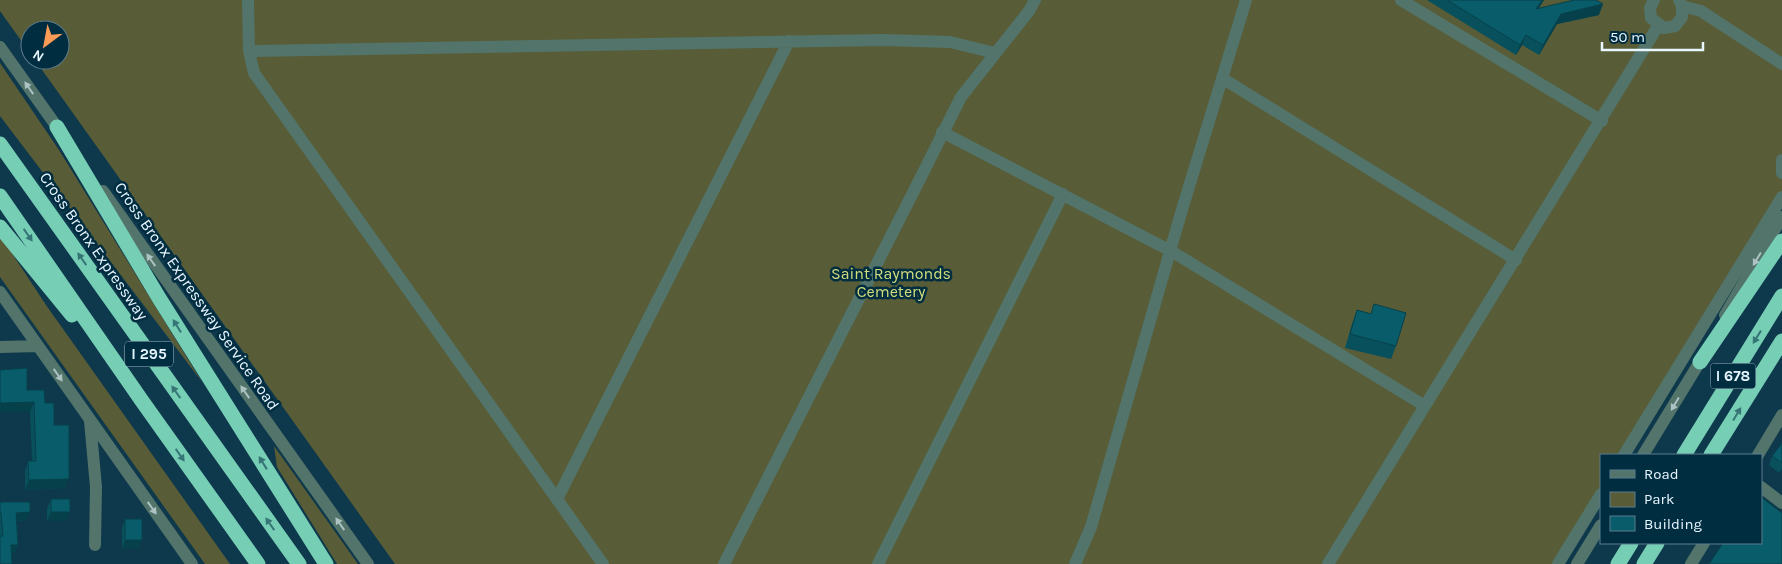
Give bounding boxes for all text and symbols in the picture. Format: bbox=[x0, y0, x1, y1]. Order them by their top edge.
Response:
north arrow bbox=[20, 20, 70, 70]
scale bar bbox=[1602, 20, 1703, 52]
text: 50 m bbox=[1610, 28, 1645, 46]
text: N bbox=[30, 46, 47, 65]
one-way arrow bbox=[24, 81, 34, 94]
street label: Cross Bronx Expressway bbox=[36, 168, 153, 324]
street label: Cross Bronx Expressway Service Road bbox=[111, 178, 283, 414]
one-way arrow bbox=[23, 229, 33, 242]
one-way arrow bbox=[1752, 252, 1761, 265]
one-way arrow bbox=[77, 253, 87, 266]
one-way arrow bbox=[146, 253, 156, 266]
park label: Saint Raymonds Cemetery bbox=[831, 264, 951, 301]
one-way arrow bbox=[172, 319, 181, 332]
one-way arrow bbox=[1752, 331, 1761, 344]
road number: I 295 bbox=[125, 342, 173, 366]
road number: I 678 bbox=[1710, 364, 1756, 388]
one-way arrow bbox=[53, 368, 63, 382]
one-way arrow bbox=[171, 385, 181, 399]
one-way arrow bbox=[240, 386, 251, 399]
one-way arrow bbox=[1670, 397, 1679, 410]
one-way arrow bbox=[1732, 407, 1741, 420]
one-way arrow bbox=[175, 448, 185, 462]
legend bbox=[1600, 454, 1762, 544]
one-way arrow bbox=[258, 457, 268, 470]
text: Road bbox=[1644, 465, 1679, 483]
text: Park bbox=[1644, 490, 1674, 508]
one-way arrow bbox=[147, 501, 157, 515]
text: Building bbox=[1644, 515, 1702, 533]
one-way arrow bbox=[265, 517, 275, 531]
one-way arrow bbox=[335, 517, 345, 531]

